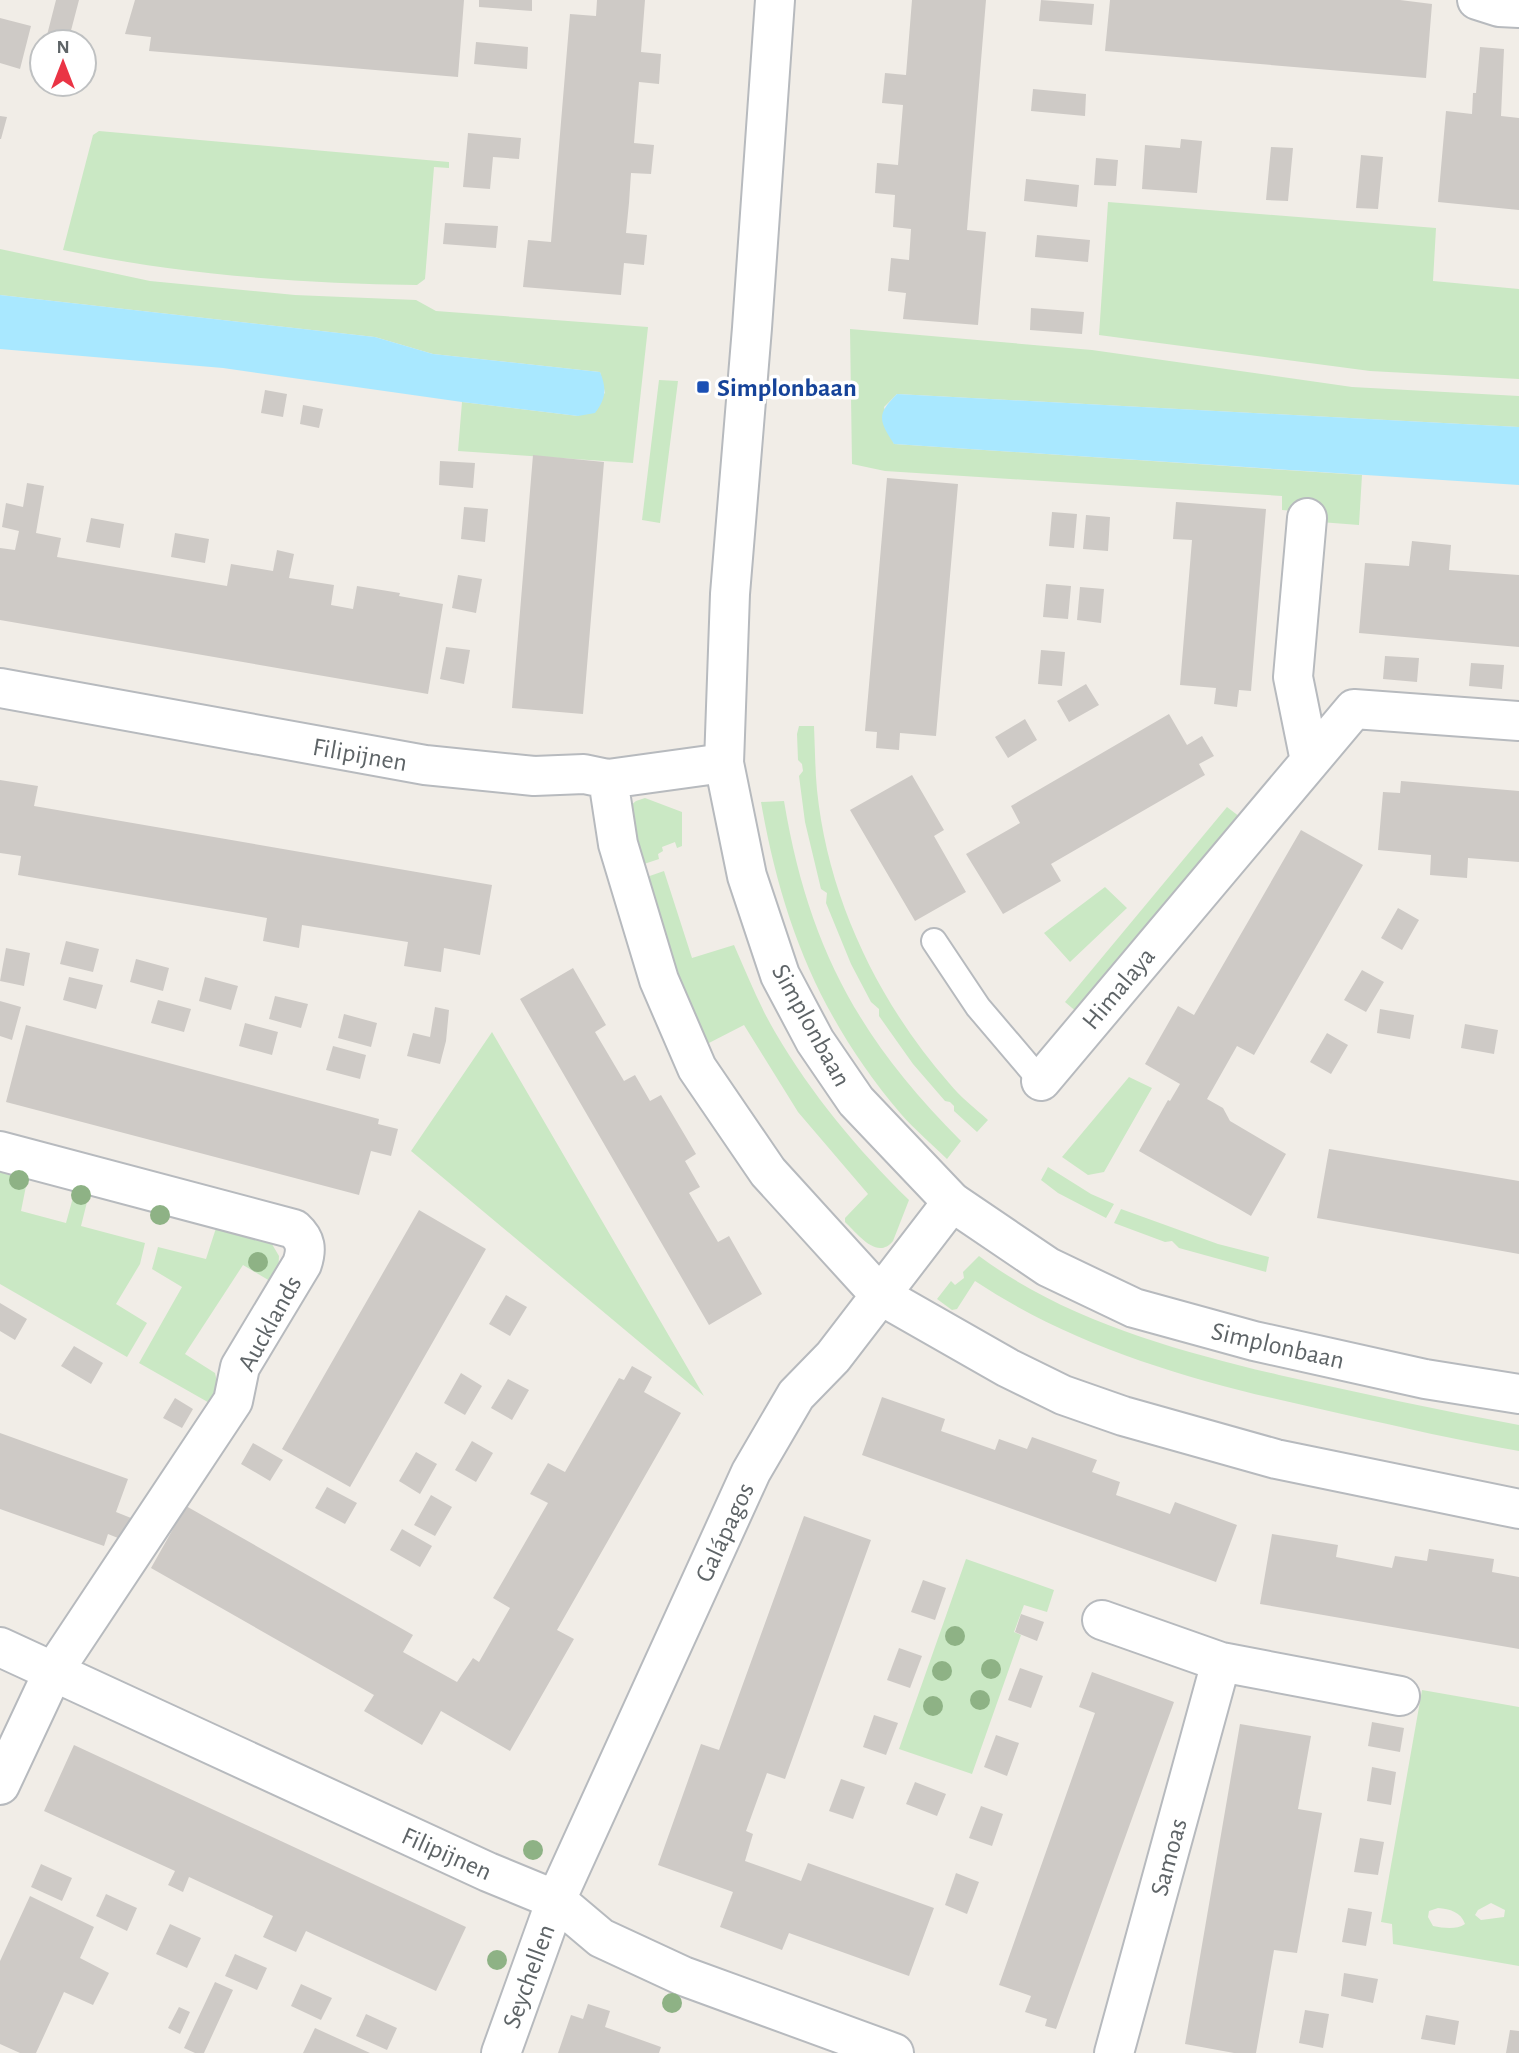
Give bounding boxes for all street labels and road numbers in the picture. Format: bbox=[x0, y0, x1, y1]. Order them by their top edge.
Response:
street label: Filipijnen bbox=[311, 734, 409, 776]
street label: Himalaya bbox=[1077, 943, 1160, 1034]
street label: Simplonbaan bbox=[767, 960, 855, 1091]
street label: Aucklands bbox=[233, 1272, 307, 1375]
street label: Simplonbaan bbox=[1209, 1318, 1347, 1374]
street label: Galápagos bbox=[691, 1479, 759, 1586]
street label: Samoas bbox=[1146, 1816, 1192, 1899]
street label: Filipijnen bbox=[398, 1823, 496, 1885]
street label: Seychellen bbox=[498, 1921, 560, 2032]

